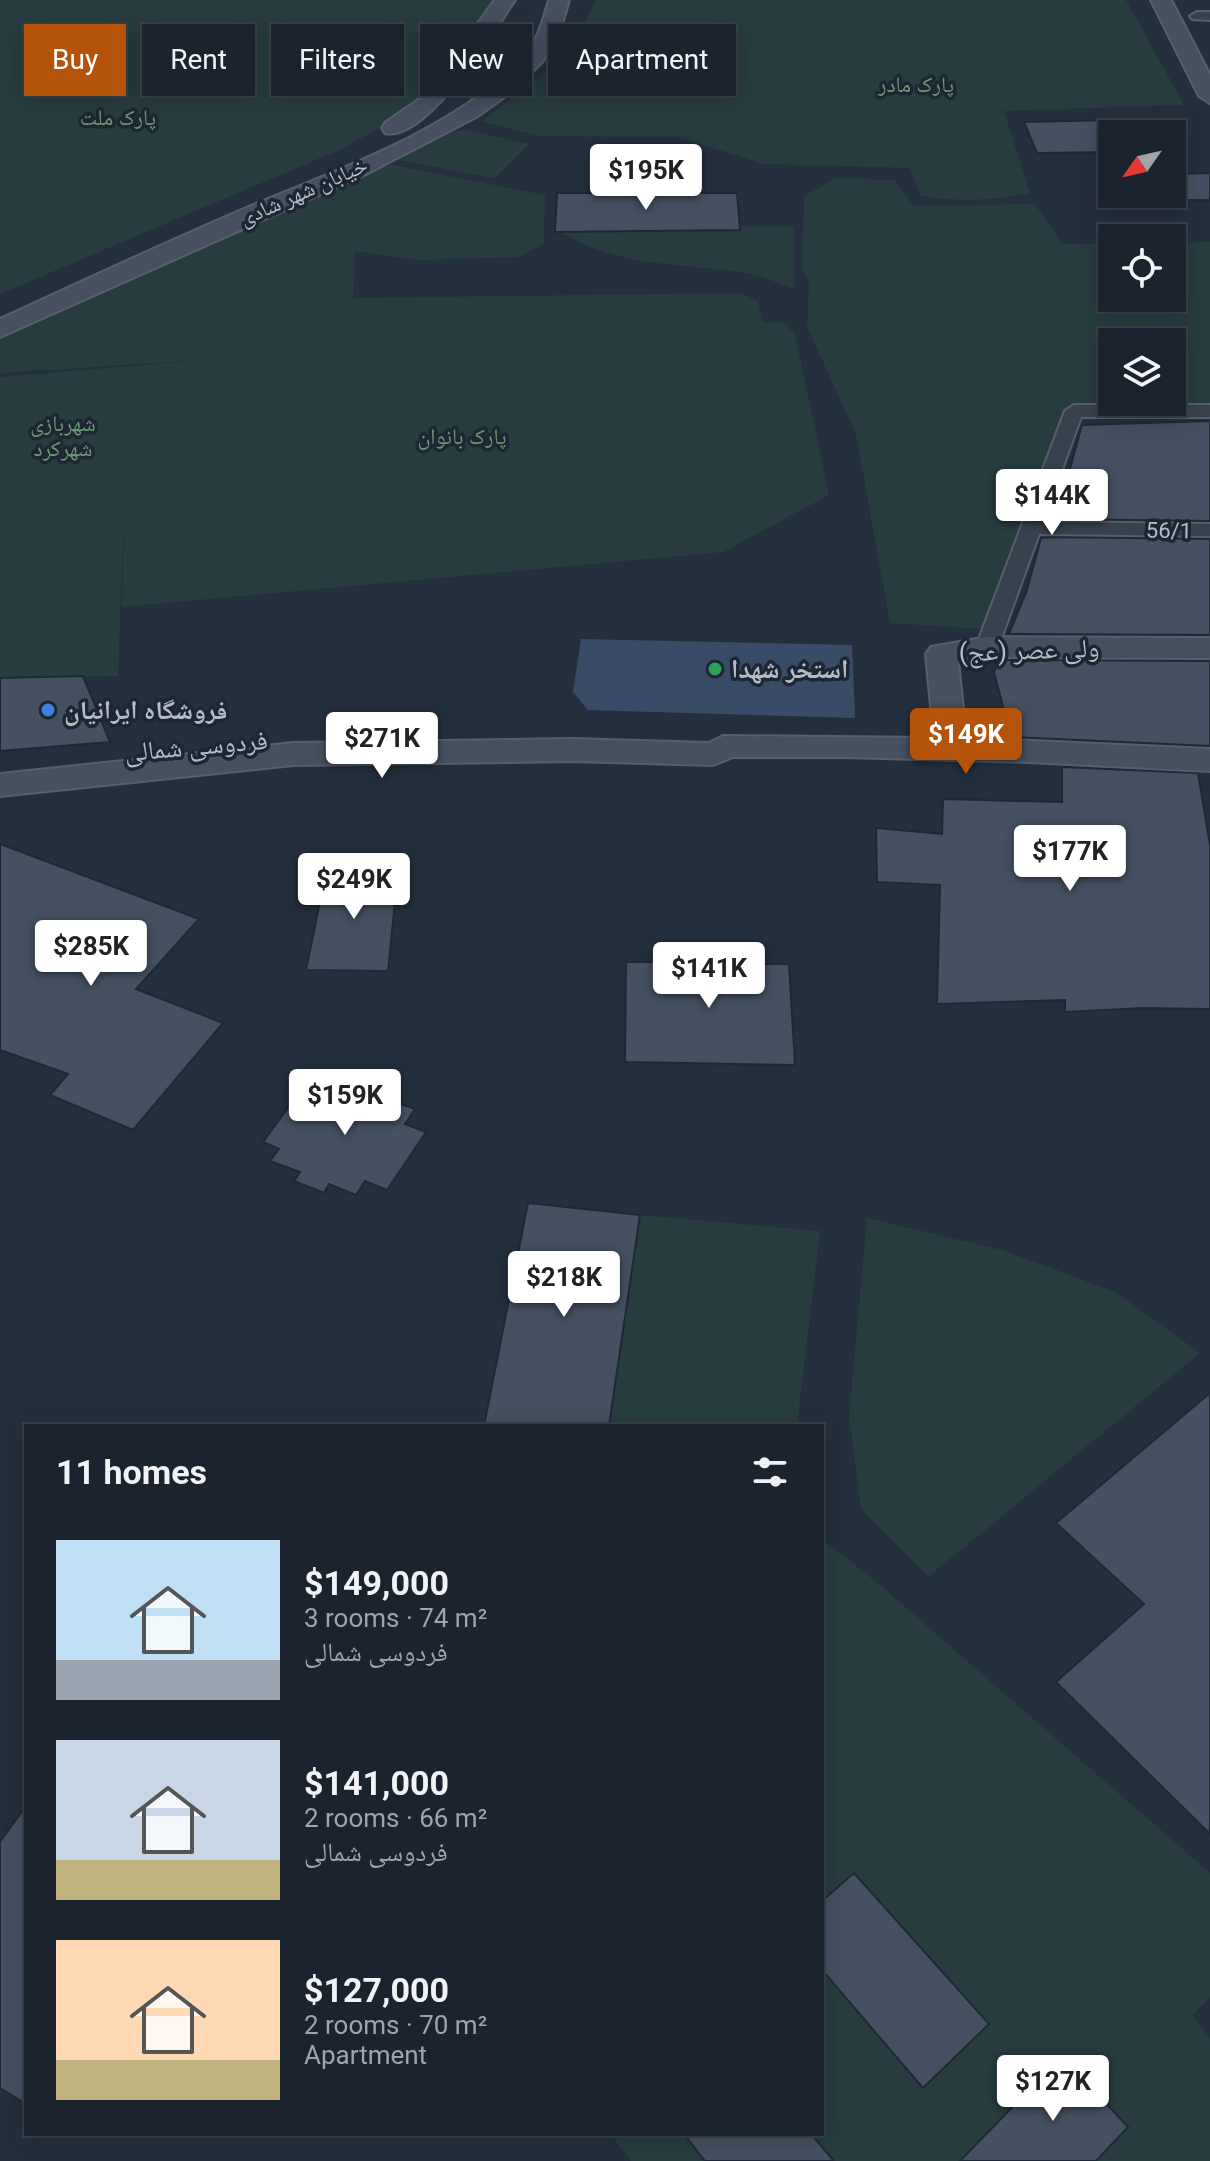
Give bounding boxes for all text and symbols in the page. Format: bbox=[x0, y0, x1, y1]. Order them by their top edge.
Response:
chip: Buy bbox=[24, 24, 126, 96]
chip: Rent bbox=[142, 24, 255, 96]
chip: Filters bbox=[271, 24, 404, 96]
chip: New bbox=[420, 24, 532, 96]
chip: Apartment bbox=[548, 24, 736, 96]
park label: پارک مادر bbox=[877, 72, 954, 98]
park label: پارک ملت bbox=[80, 105, 156, 131]
north arrow bbox=[1098, 120, 1186, 208]
map controls bbox=[1098, 120, 1186, 416]
pin: $195K bbox=[590, 144, 702, 212]
street label: خیابان شهر شادی bbox=[235, 152, 371, 232]
text: $195K bbox=[608, 155, 684, 185]
button: locate bbox=[1098, 224, 1186, 312]
button: layers bbox=[1098, 328, 1186, 416]
park label: شهربازی شهرکرد bbox=[30, 411, 96, 461]
park label: پارک بانوان bbox=[417, 424, 507, 450]
pin: $144K bbox=[996, 469, 1108, 537]
text: $144K bbox=[1014, 480, 1090, 510]
street label: 56/1 bbox=[1146, 518, 1192, 543]
street label: ولی عصر (عج) bbox=[958, 633, 1100, 669]
place label: استخر شهدا bbox=[731, 654, 848, 684]
marker: استخر شهدا bbox=[706, 660, 724, 678]
place label: فروشگاه ایرانیان bbox=[64, 695, 227, 726]
marker: فروشگاه ایرانیان bbox=[39, 701, 57, 719]
pin: $149K bbox=[910, 708, 1022, 776]
pin: $271K bbox=[326, 712, 438, 780]
text: $149K bbox=[928, 719, 1004, 749]
text: $271K bbox=[344, 723, 420, 753]
street label: فردوسی شمالی bbox=[123, 725, 269, 768]
pin: $177K bbox=[1014, 825, 1126, 893]
text: $177K bbox=[1032, 836, 1108, 866]
pin: $249K bbox=[298, 853, 410, 921]
text: $249K bbox=[316, 864, 392, 894]
pin: $285K bbox=[35, 920, 147, 988]
text: $285K bbox=[53, 931, 129, 961]
pin: $141K bbox=[653, 942, 765, 1010]
text: $141K bbox=[671, 953, 747, 983]
pin: $159K bbox=[289, 1069, 401, 1137]
text: $159K bbox=[307, 1080, 383, 1110]
pin: $218K bbox=[508, 1251, 620, 1319]
text: $218K bbox=[526, 1262, 602, 1292]
icon: filters bbox=[748, 1450, 792, 1494]
text: 11 homes bbox=[56, 1452, 207, 1492]
text: $149,000 bbox=[304, 1563, 449, 1603]
icon: home bbox=[120, 1572, 216, 1668]
text: 3 rooms · 74 m² bbox=[304, 1603, 487, 1633]
text: فردوسی شمالی bbox=[304, 1637, 448, 1667]
text: $141,000 bbox=[304, 1763, 449, 1803]
icon: home bbox=[120, 1772, 216, 1868]
text: 2 rooms · 66 m² bbox=[304, 1803, 487, 1833]
text: فردوسی شمالی bbox=[304, 1837, 448, 1867]
text: $127,000 bbox=[304, 1970, 449, 2010]
icon: home bbox=[120, 1972, 216, 2068]
text: 2 rooms · 70 m² bbox=[304, 2010, 487, 2040]
text: Apartment bbox=[304, 2040, 427, 2070]
pin: $127K bbox=[997, 2055, 1109, 2123]
text: $127K bbox=[1015, 2066, 1091, 2096]

